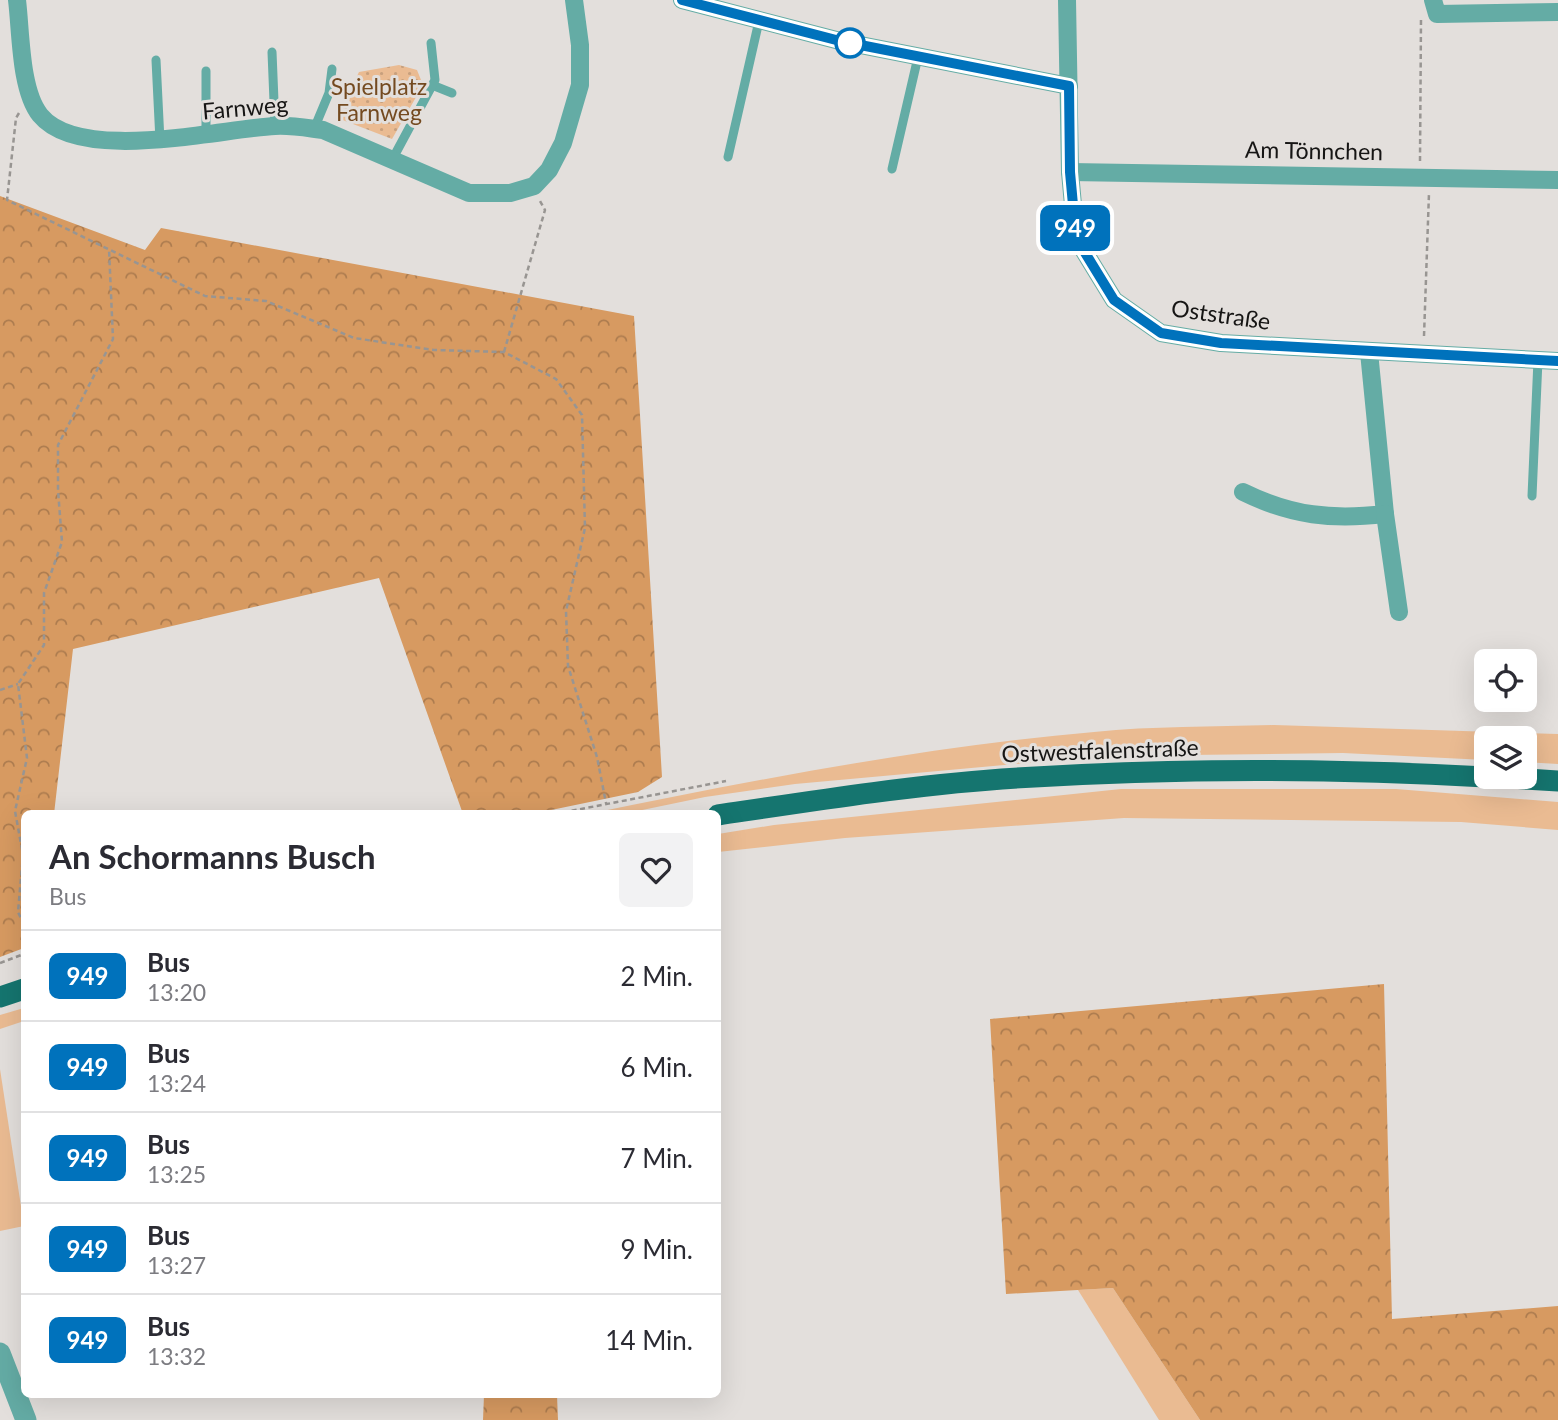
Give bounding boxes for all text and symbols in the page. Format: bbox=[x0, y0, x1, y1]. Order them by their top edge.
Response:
unlabelled marker bbox=[835, 28, 865, 58]
park label: Spielplatz Farnweg bbox=[331, 72, 427, 126]
street label: Farnweg bbox=[201, 89, 289, 125]
street label: Am Tönnchen bbox=[1245, 135, 1383, 165]
line badge: 949 bbox=[1035, 205, 1115, 251]
text: 949 bbox=[1054, 213, 1096, 242]
street label: Oststraße bbox=[1170, 293, 1272, 335]
map controls bbox=[1474, 649, 1537, 789]
button: locate bbox=[1474, 649, 1537, 712]
button: layers bbox=[1474, 726, 1537, 789]
street label: Ostwestfalenstraße bbox=[1001, 733, 1199, 767]
button: heart bbox=[619, 833, 693, 907]
text: An Schormanns Busch bbox=[49, 836, 376, 876]
text: Bus bbox=[49, 882, 86, 910]
text: Bus bbox=[147, 946, 190, 978]
text: 2 Min. bbox=[620, 960, 693, 992]
text: 949 bbox=[67, 961, 108, 990]
text: 13:20 bbox=[147, 978, 206, 1006]
text: Bus bbox=[147, 1037, 190, 1069]
text: 6 Min. bbox=[620, 1051, 693, 1083]
text: 949 bbox=[67, 1052, 108, 1081]
text: 13:24 bbox=[147, 1069, 206, 1097]
text: Bus bbox=[147, 1128, 190, 1160]
text: 7 Min. bbox=[620, 1142, 693, 1174]
text: 949 bbox=[67, 1143, 108, 1172]
text: 13:25 bbox=[147, 1160, 206, 1188]
text: Bus bbox=[147, 1219, 190, 1251]
text: 9 Min. bbox=[620, 1233, 693, 1265]
text: 949 bbox=[67, 1234, 108, 1263]
text: 13:27 bbox=[147, 1251, 206, 1279]
text: Bus bbox=[147, 1310, 190, 1342]
text: 14 Min. bbox=[605, 1324, 693, 1356]
text: 949 bbox=[67, 1325, 108, 1354]
text: 13:32 bbox=[147, 1342, 206, 1370]

